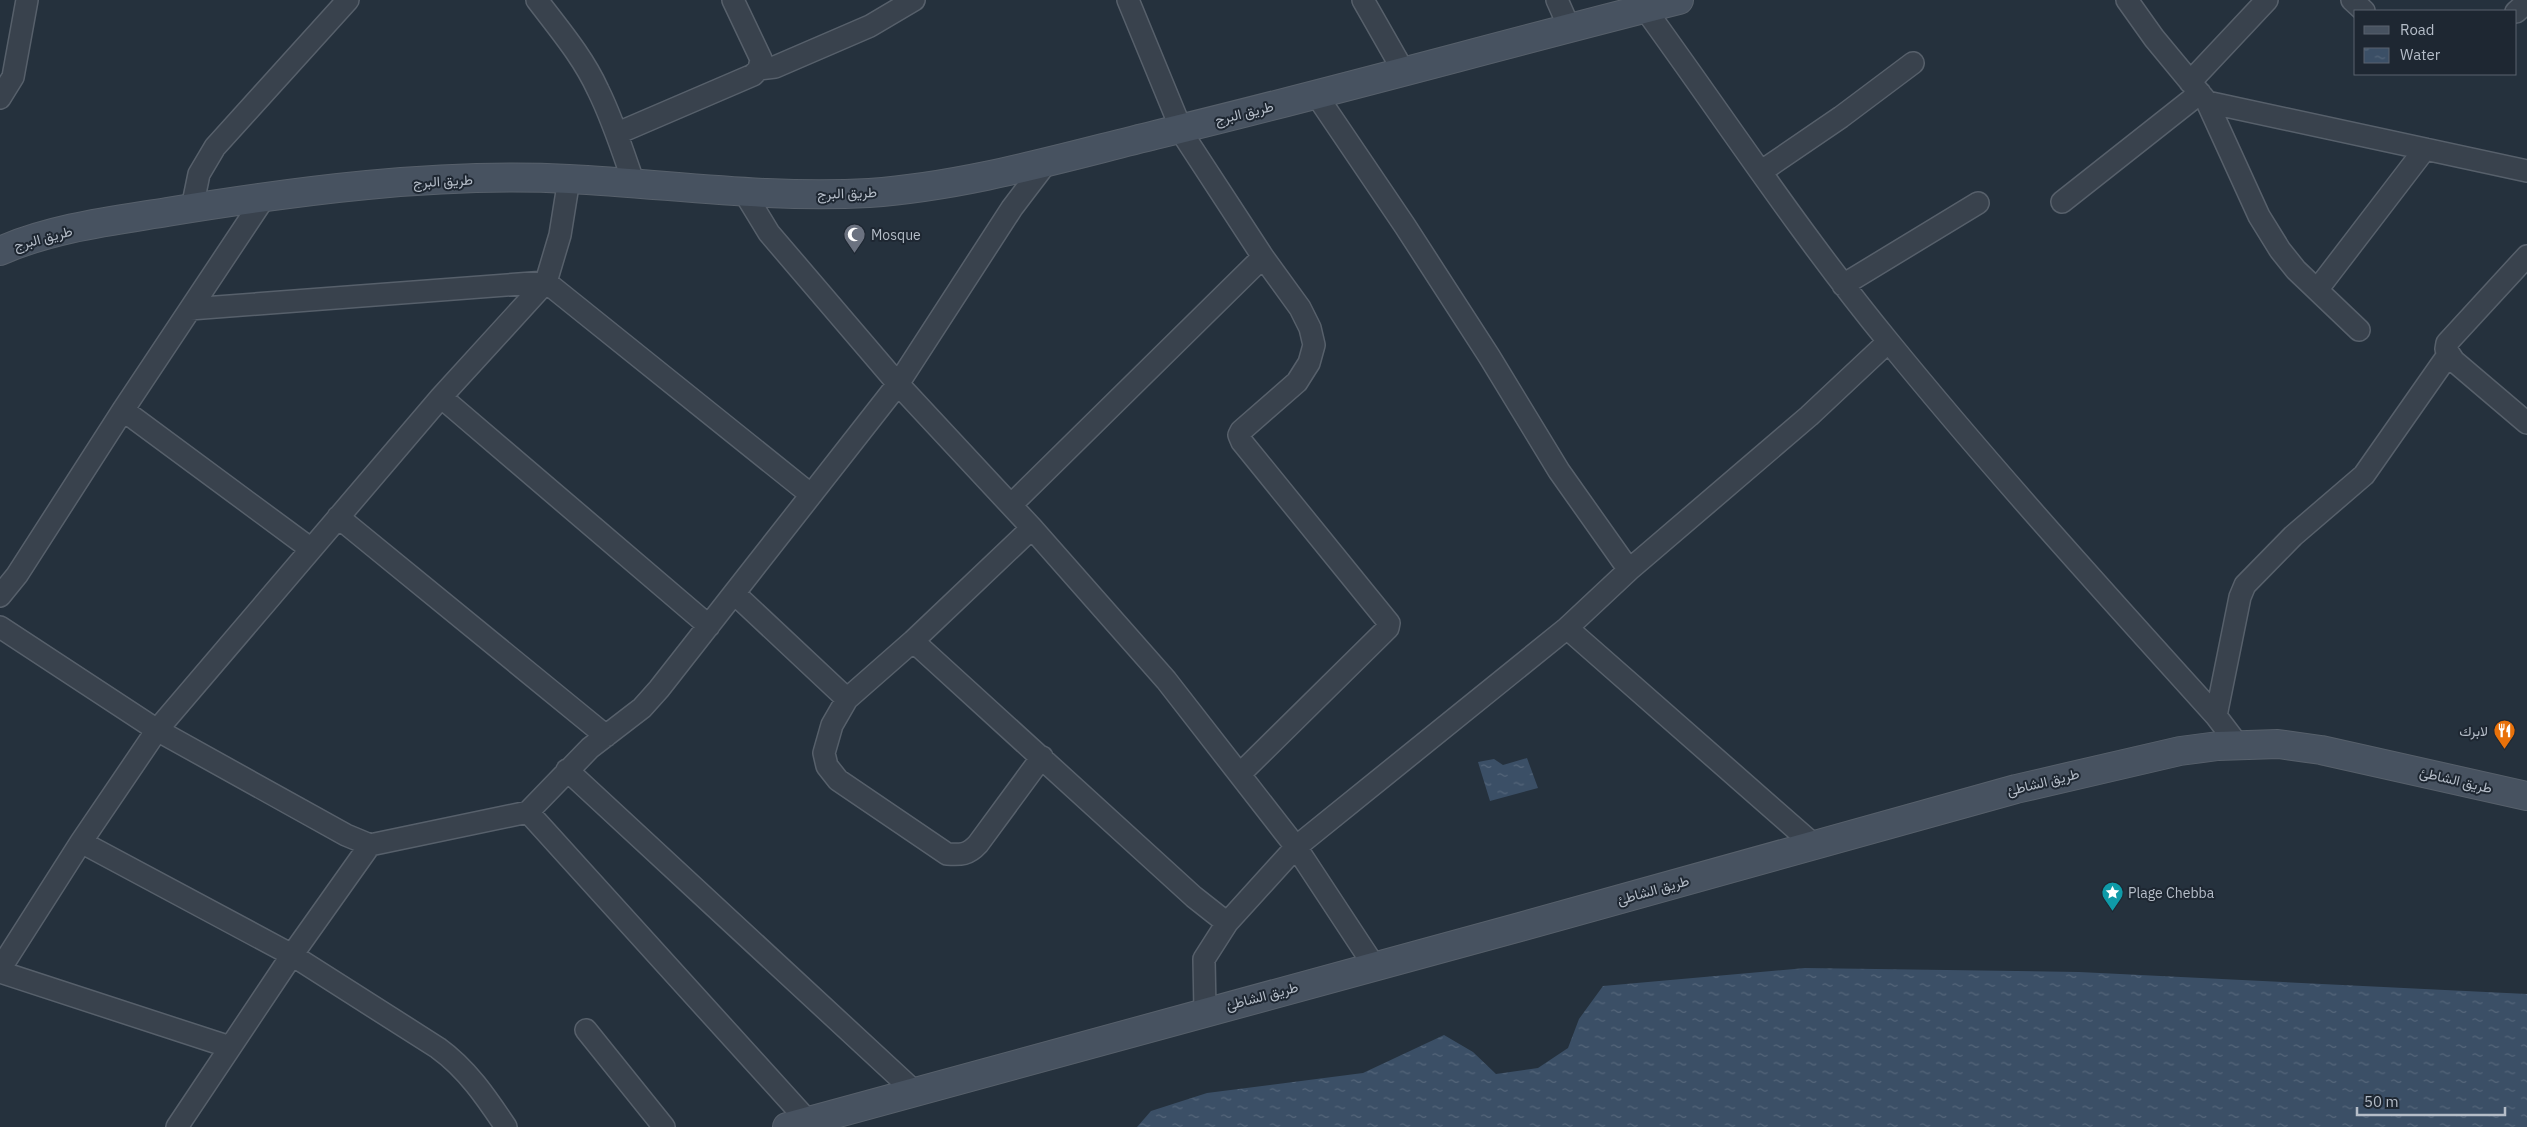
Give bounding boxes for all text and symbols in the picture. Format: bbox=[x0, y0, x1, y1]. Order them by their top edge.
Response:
legend bbox=[2354, 10, 2517, 75]
text: Road bbox=[2400, 20, 2435, 39]
text: Water bbox=[2400, 45, 2441, 64]
street label: طريق البرج bbox=[1213, 97, 1276, 131]
street label: طريق البرج bbox=[413, 170, 473, 194]
street label: طريق البرج bbox=[817, 183, 877, 205]
street label: طريق البرج bbox=[12, 222, 75, 256]
mosque icon: Mosque bbox=[843, 223, 867, 254]
place label: Mosque bbox=[871, 226, 921, 244]
restaurant icon: لابرك bbox=[2492, 719, 2516, 750]
place label: لابرك bbox=[2459, 722, 2488, 740]
street label: طريق الشاطئ bbox=[2418, 763, 2494, 797]
street label: طريق الشاطئ bbox=[2005, 764, 2081, 800]
street label: طريق الشاطئ bbox=[1615, 871, 1691, 909]
place icon: Plage Chebba bbox=[2100, 881, 2124, 912]
place label: Plage Chebba bbox=[2128, 884, 2215, 902]
street label: طريق الشاطئ bbox=[1224, 978, 1300, 1014]
scale bar bbox=[2357, 1084, 2504, 1116]
text: 50 m bbox=[2364, 1092, 2399, 1111]

